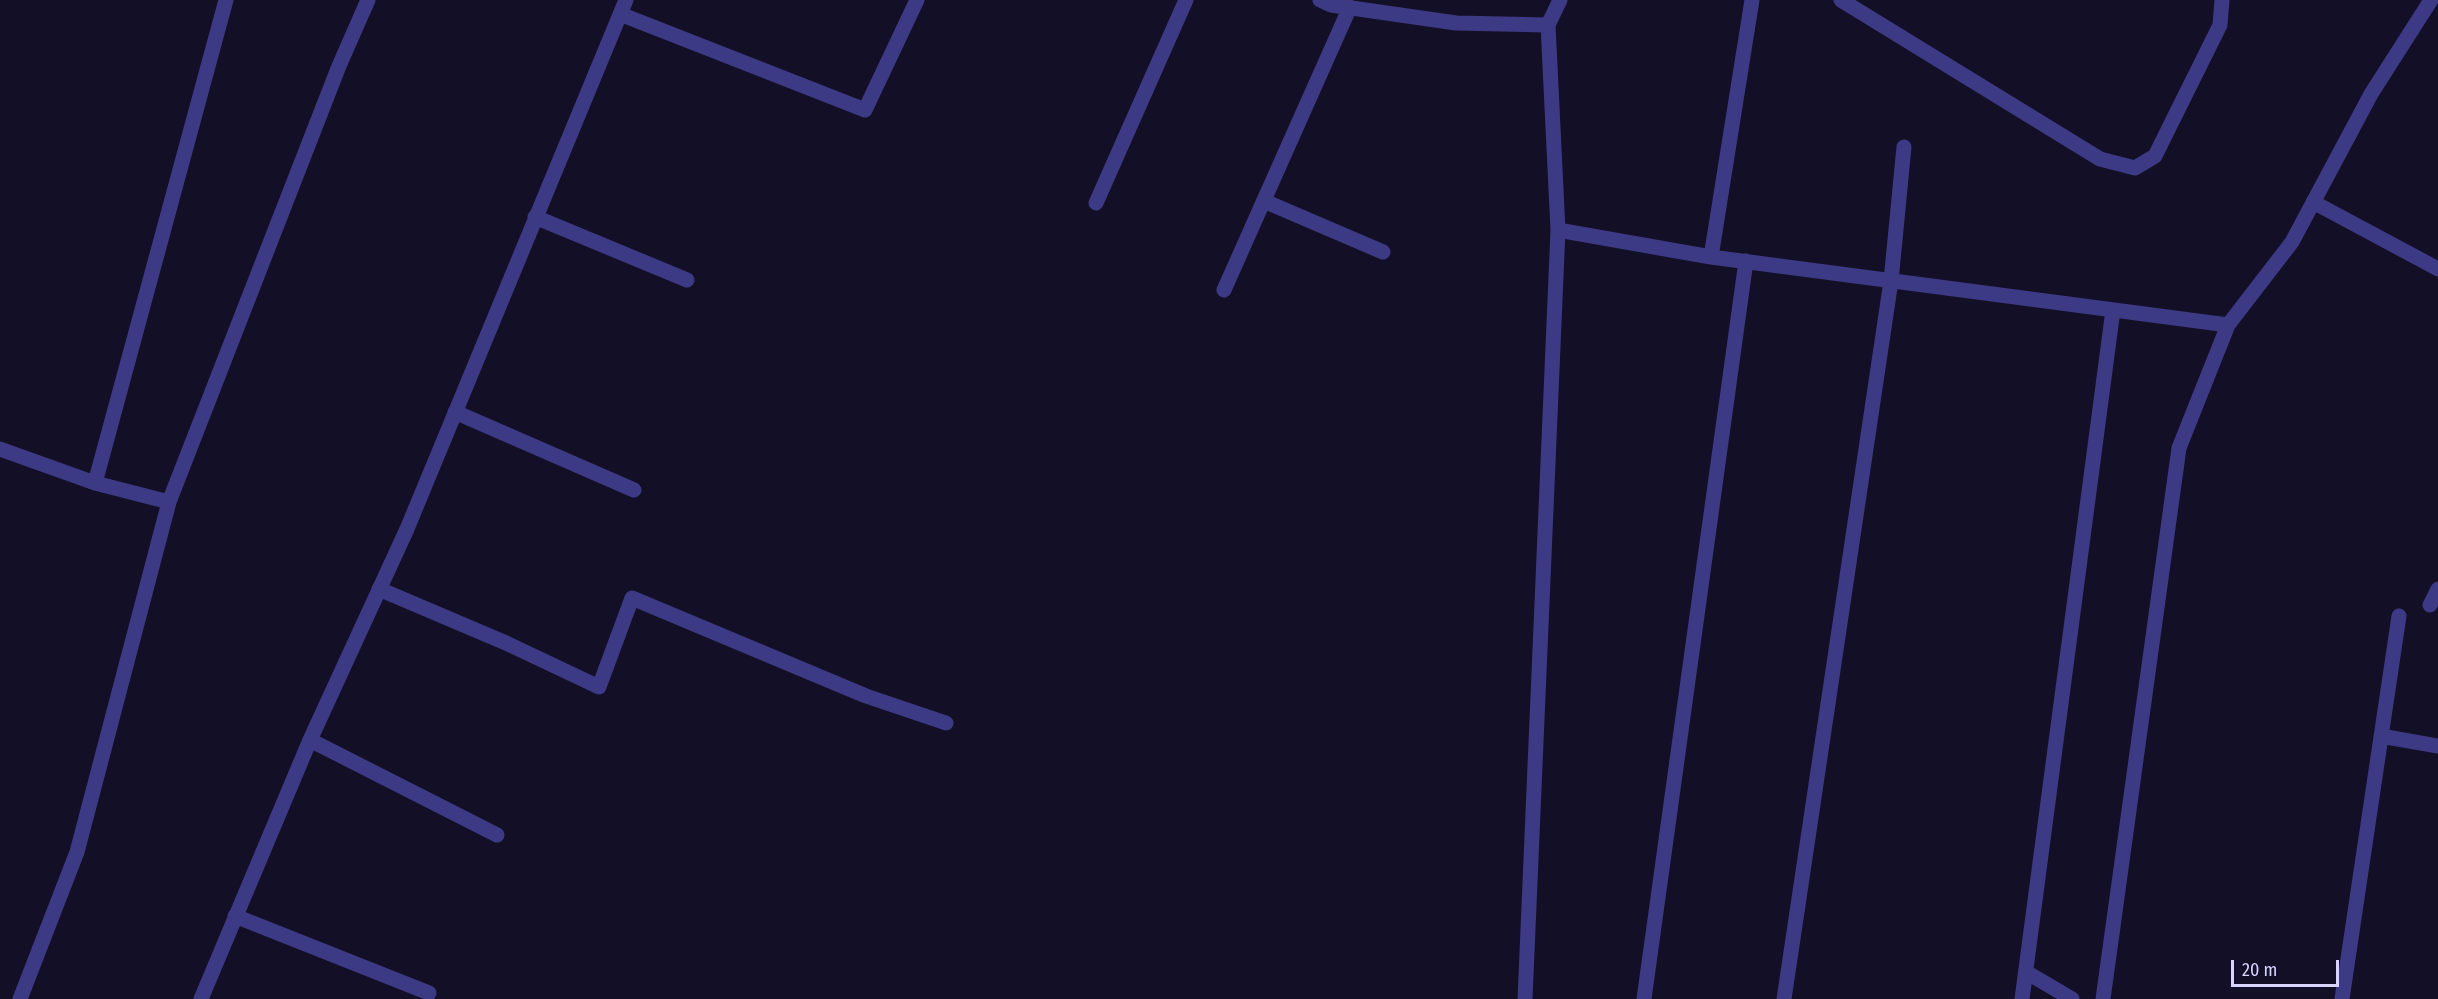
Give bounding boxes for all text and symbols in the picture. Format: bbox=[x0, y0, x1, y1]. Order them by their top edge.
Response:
scale bar bbox=[2234, 948, 2342, 986]
text: 20 m bbox=[2242, 959, 2277, 981]

